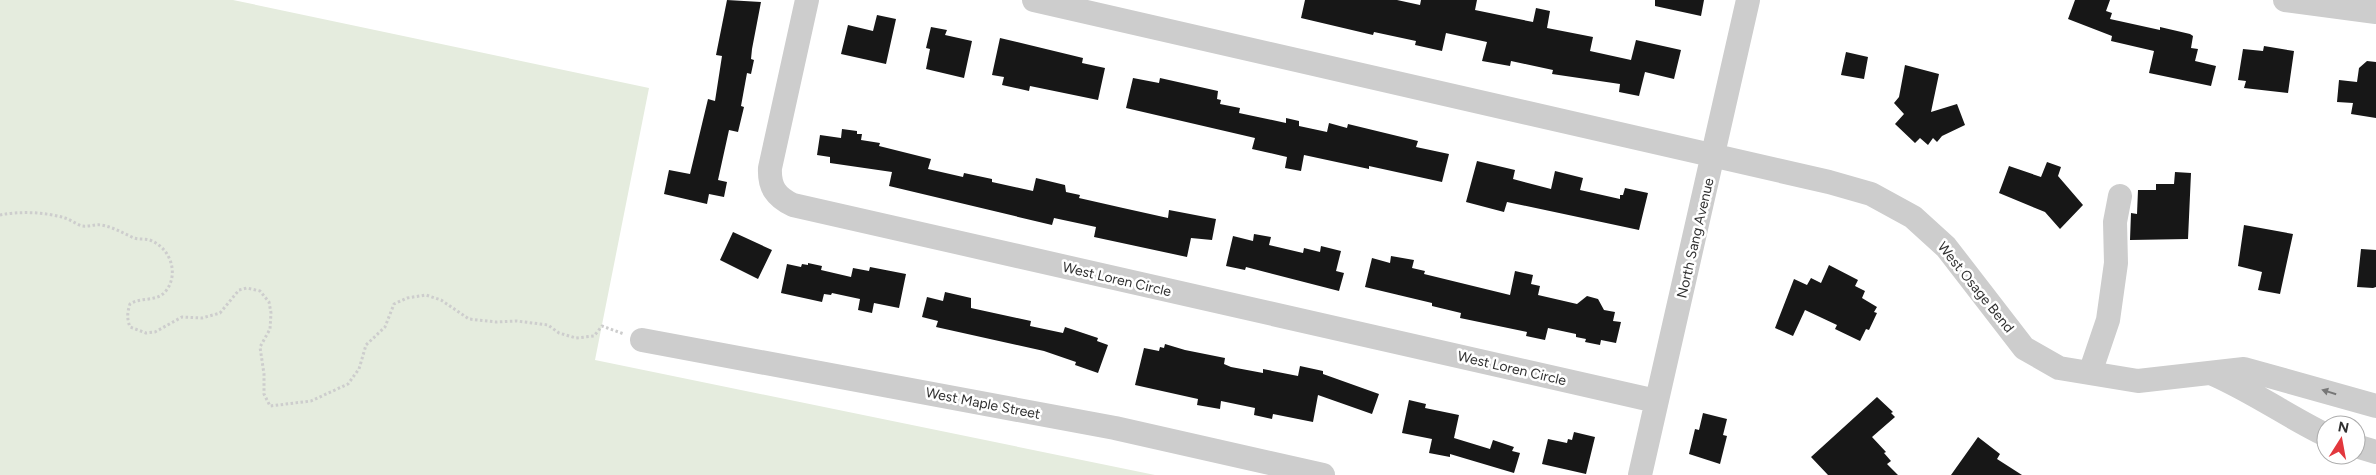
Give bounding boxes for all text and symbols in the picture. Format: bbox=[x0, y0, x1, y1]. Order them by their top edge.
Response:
street label: North Sang Avenue bbox=[1673, 176, 1718, 300]
street label: West Osage Bend bbox=[1934, 238, 2017, 336]
street label: West Loren Circle bbox=[1061, 259, 1173, 300]
street label: West Loren Circle bbox=[1456, 348, 1568, 389]
street label: West Maple Street bbox=[924, 384, 1042, 423]
one-way arrow bbox=[2322, 388, 2337, 396]
north arrow bbox=[2316, 415, 2366, 465]
text: N bbox=[2336, 418, 2350, 437]

